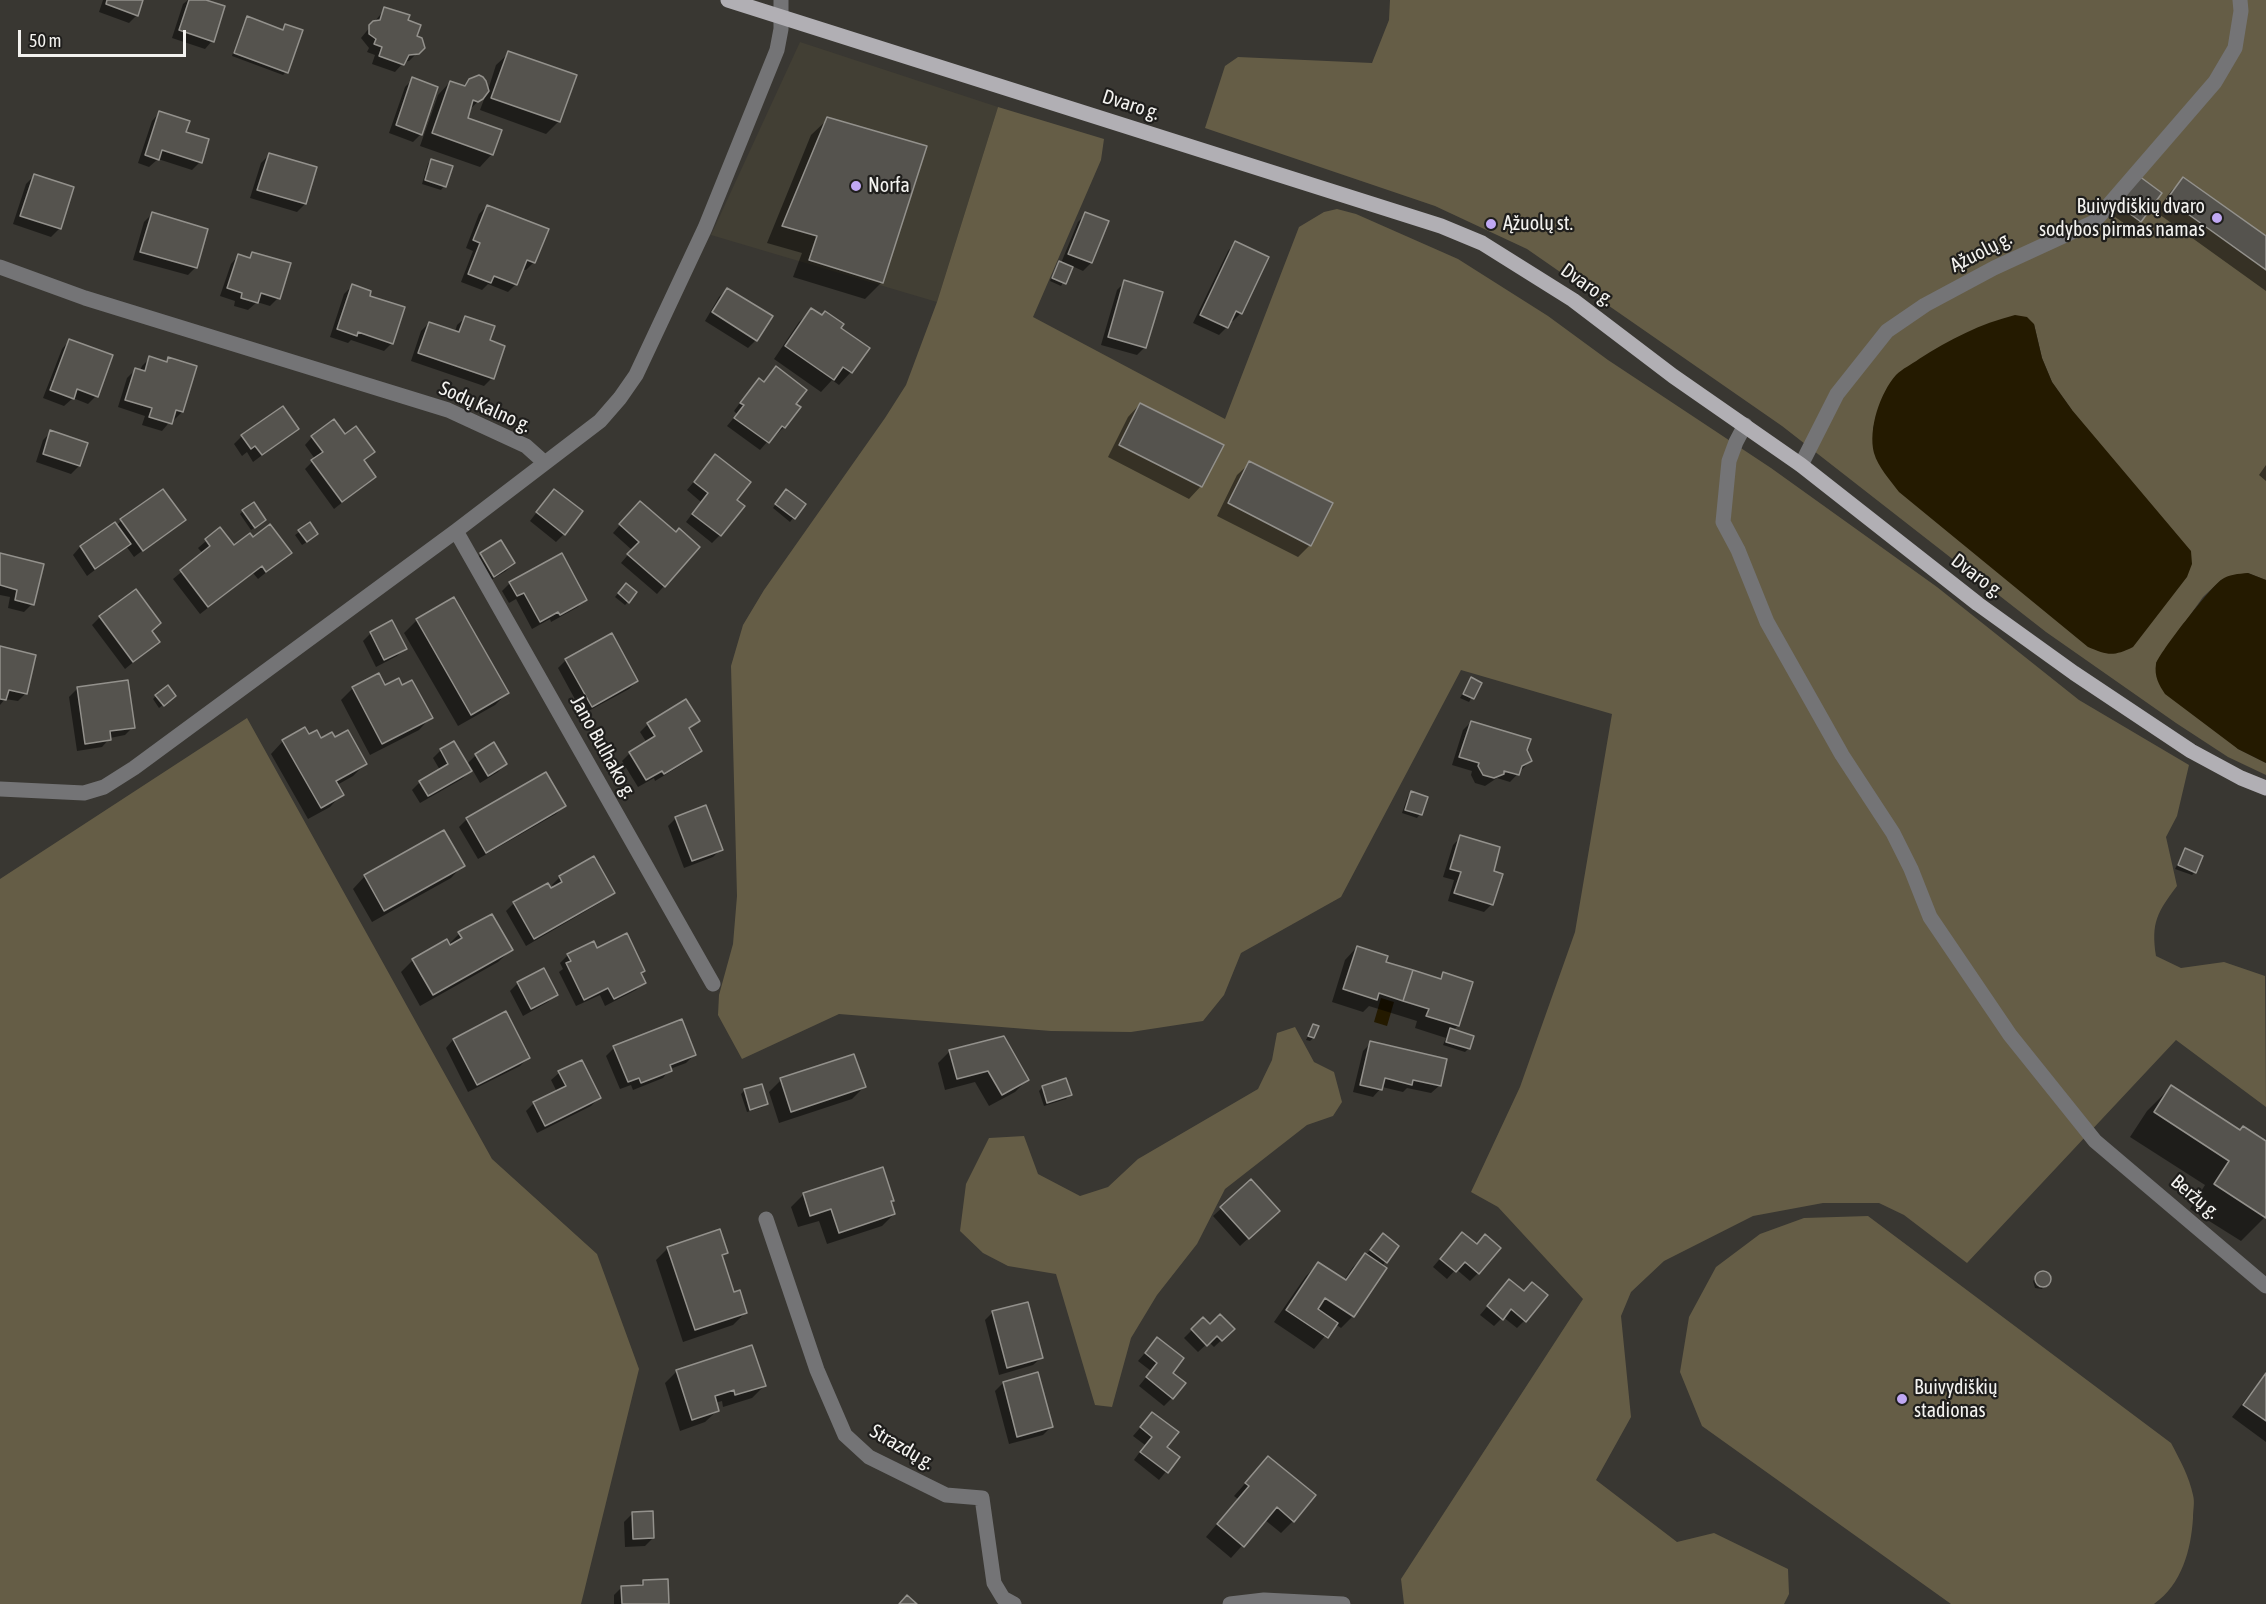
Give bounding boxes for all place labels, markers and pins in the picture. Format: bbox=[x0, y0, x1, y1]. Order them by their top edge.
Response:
place label: Norfa bbox=[868, 174, 910, 198]
marker: Norfa bbox=[849, 179, 863, 193]
place label: Buivydiškių dvaro sodybos pirmas namas bbox=[2039, 195, 2205, 242]
marker: Buivydiškių dvaro sodybos pirmas namas bbox=[2210, 211, 2224, 225]
place label: Ąžuolų st. bbox=[1503, 212, 1573, 236]
marker: Ąžuolų st. bbox=[1484, 217, 1498, 231]
place label: Buivydiškių stadionas bbox=[1914, 1376, 1998, 1423]
marker: Buivydiškių stadionas bbox=[1895, 1392, 1909, 1406]

